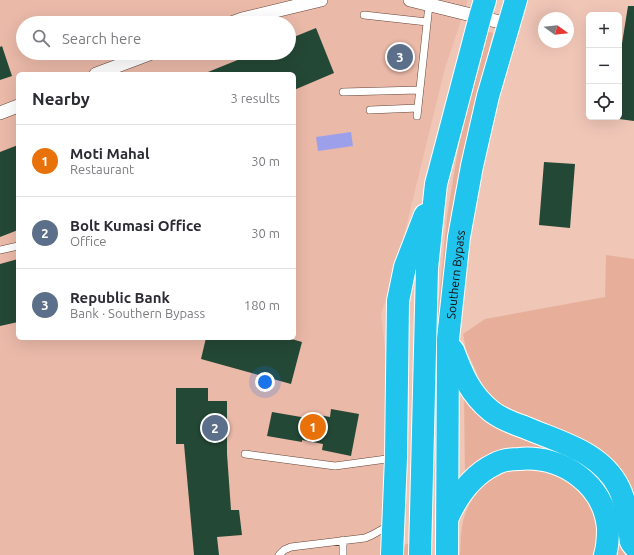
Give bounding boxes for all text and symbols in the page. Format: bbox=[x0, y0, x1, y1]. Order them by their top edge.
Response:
north arrow bbox=[538, 12, 574, 48]
map controls bbox=[586, 12, 622, 120]
button: + bbox=[586, 12, 622, 48]
search box bbox=[16, 16, 296, 60]
icon: search bbox=[30, 27, 52, 49]
text: Search here bbox=[62, 30, 141, 47]
pin: 3 bbox=[387, 42, 413, 72]
button: − bbox=[586, 48, 622, 84]
button: locate bbox=[586, 84, 622, 120]
text: Nearby bbox=[32, 89, 90, 108]
text: 3 results bbox=[230, 91, 280, 105]
text: Moti Mahal bbox=[70, 145, 150, 162]
text: 1 bbox=[41, 154, 49, 168]
text: 30 m bbox=[251, 154, 280, 168]
text: Restaurant bbox=[70, 162, 134, 176]
text: Bolt Kumasi Office bbox=[70, 217, 202, 234]
text: 2 bbox=[41, 226, 49, 240]
text: 30 m bbox=[251, 226, 280, 240]
street label: Southern Bypass bbox=[444, 229, 467, 320]
text: Office bbox=[70, 234, 106, 248]
text: Republic Bank bbox=[70, 289, 170, 306]
text: 3 bbox=[41, 298, 49, 312]
text: 180 m bbox=[244, 298, 280, 312]
text: Bank · Southern Bypass bbox=[70, 306, 205, 320]
your location bbox=[255, 372, 275, 392]
pin: 1 bbox=[300, 412, 326, 442]
pin: 2 bbox=[202, 413, 228, 443]

